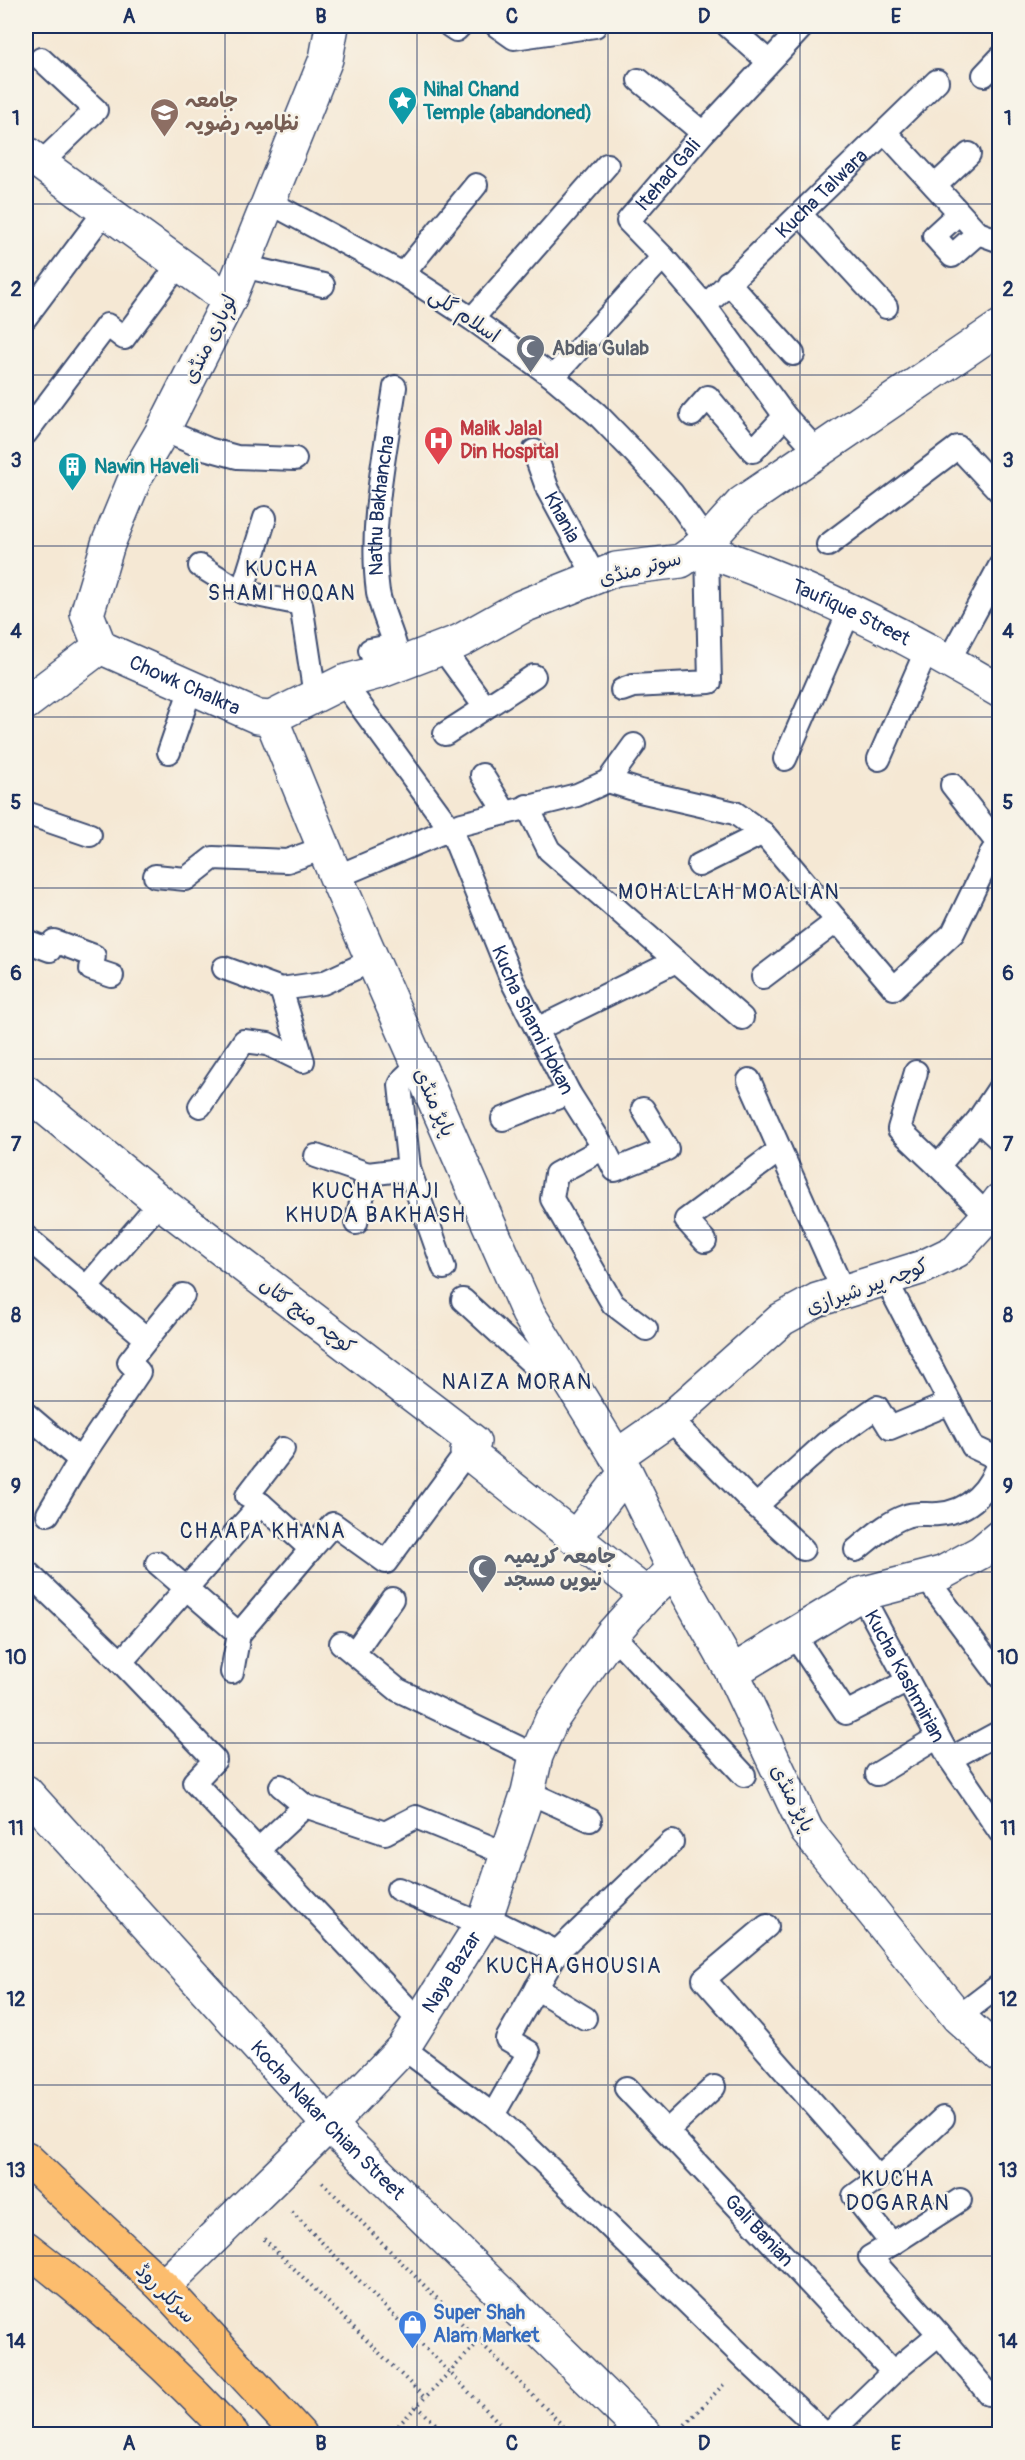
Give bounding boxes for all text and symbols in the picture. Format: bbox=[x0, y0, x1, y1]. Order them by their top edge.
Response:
text: A bbox=[123, 4, 136, 29]
text: B bbox=[315, 4, 327, 29]
text: C bbox=[506, 4, 518, 29]
text: D bbox=[698, 4, 711, 29]
text: E bbox=[891, 4, 902, 29]
place label: Nihal Chand Temple (abandoned) bbox=[422, 77, 592, 125]
place icon: Nihal Chand Temple (abandoned) bbox=[386, 84, 418, 126]
place label: جامعہ نظامیہ رضویہ bbox=[185, 88, 299, 136]
school or university icon: جامعہ نظامیہ رضویہ bbox=[148, 96, 180, 138]
text: 1 bbox=[12, 106, 20, 131]
text: 1 bbox=[1004, 106, 1012, 131]
street label: Itehad Gali bbox=[630, 134, 706, 216]
street label: Kucha Talwara bbox=[770, 143, 873, 244]
text: 2 bbox=[10, 277, 22, 302]
text: 2 bbox=[1002, 277, 1014, 302]
street label: اسلام گلی bbox=[423, 283, 505, 350]
street label: لوہاری منڈی bbox=[177, 290, 243, 389]
mosque icon: Abdia Gulab bbox=[515, 332, 547, 374]
place label: Abdia Gulab bbox=[552, 336, 649, 361]
place label: Malik Jalal Din Hospital bbox=[460, 416, 559, 464]
hospital icon: Malik Jalal Din Hospital bbox=[423, 424, 455, 466]
street label: Nathu Bakhancha bbox=[363, 433, 400, 576]
text: 3 bbox=[10, 448, 22, 473]
text: 3 bbox=[1002, 448, 1014, 473]
building icon: Nawin Haveli bbox=[57, 450, 89, 492]
place label: Nawin Haveli bbox=[94, 454, 199, 479]
street label: Khania bbox=[538, 487, 586, 547]
street label: سوتر منڈی bbox=[596, 545, 684, 592]
district label: KUCHA SHAMI HOQAN bbox=[208, 556, 356, 607]
street label: Taufique Street bbox=[788, 573, 915, 652]
text: 4 bbox=[10, 619, 22, 644]
text: 4 bbox=[1002, 619, 1014, 644]
street label: Chowk Chalkra bbox=[125, 650, 244, 721]
text: 5 bbox=[11, 790, 22, 815]
text: 5 bbox=[1003, 790, 1014, 815]
district label: MOHALLAH MOALIAN bbox=[618, 879, 840, 906]
street label: Kucha Shami Hokan bbox=[486, 942, 580, 1099]
text: 6 bbox=[10, 961, 22, 986]
text: 6 bbox=[1002, 961, 1014, 986]
street label: پاپڑ منڈی bbox=[408, 1064, 461, 1140]
text: 7 bbox=[11, 1132, 22, 1157]
text: 7 bbox=[1003, 1132, 1014, 1157]
district label: KUCHA HAJI KHUDA BAKHASH bbox=[285, 1178, 467, 1229]
street label: کوچہ پیر شیرازی bbox=[803, 1253, 932, 1320]
street label: کوچہ منج کٹاں bbox=[254, 1271, 361, 1360]
text: 8 bbox=[11, 1303, 21, 1328]
text: 8 bbox=[1003, 1303, 1013, 1328]
district label: NAIZA MORAN bbox=[441, 1369, 593, 1396]
text: 9 bbox=[11, 1474, 21, 1499]
text: 9 bbox=[1003, 1474, 1013, 1499]
district label: CHAAPA KHANA bbox=[180, 1518, 346, 1545]
place label: جامعہ کریمیہ نیویں مسجد bbox=[504, 1544, 616, 1592]
mosque icon: جامعہ کریمیہ نیویں مسجد bbox=[467, 1552, 499, 1594]
street label: Kucha Kashmirian bbox=[859, 1605, 951, 1747]
text: 10 bbox=[5, 1645, 27, 1670]
text: 10 bbox=[997, 1645, 1019, 1670]
street label: پاپڑ منڈی bbox=[765, 1760, 820, 1836]
text: 11 bbox=[8, 1816, 24, 1841]
text: 11 bbox=[1000, 1816, 1016, 1841]
street label: Naya Bazar bbox=[416, 1926, 487, 2018]
district label: KUCHA GHOUSIA bbox=[486, 1953, 662, 1980]
text: 12 bbox=[7, 1987, 26, 2012]
text: 12 bbox=[999, 1987, 1018, 2012]
street label: Kocha Nakar Chian Street bbox=[245, 2035, 411, 2206]
text: 13 bbox=[7, 2158, 25, 2183]
text: 13 bbox=[999, 2158, 1017, 2183]
district label: KUCHA DOGARAN bbox=[846, 2166, 950, 2217]
street label: Gali Banian bbox=[719, 2189, 799, 2272]
street label: سرکلر روڈ bbox=[130, 2258, 201, 2329]
place label: Super Shah Alam Market bbox=[433, 2300, 540, 2348]
shop icon: Super Shah Alam Market bbox=[396, 2308, 428, 2350]
text: 14 bbox=[6, 2329, 26, 2354]
text: 14 bbox=[998, 2329, 1018, 2354]
text: A bbox=[123, 2431, 136, 2456]
text: B bbox=[315, 2431, 327, 2456]
text: C bbox=[506, 2431, 518, 2456]
text: D bbox=[698, 2431, 711, 2456]
text: E bbox=[891, 2431, 902, 2456]

